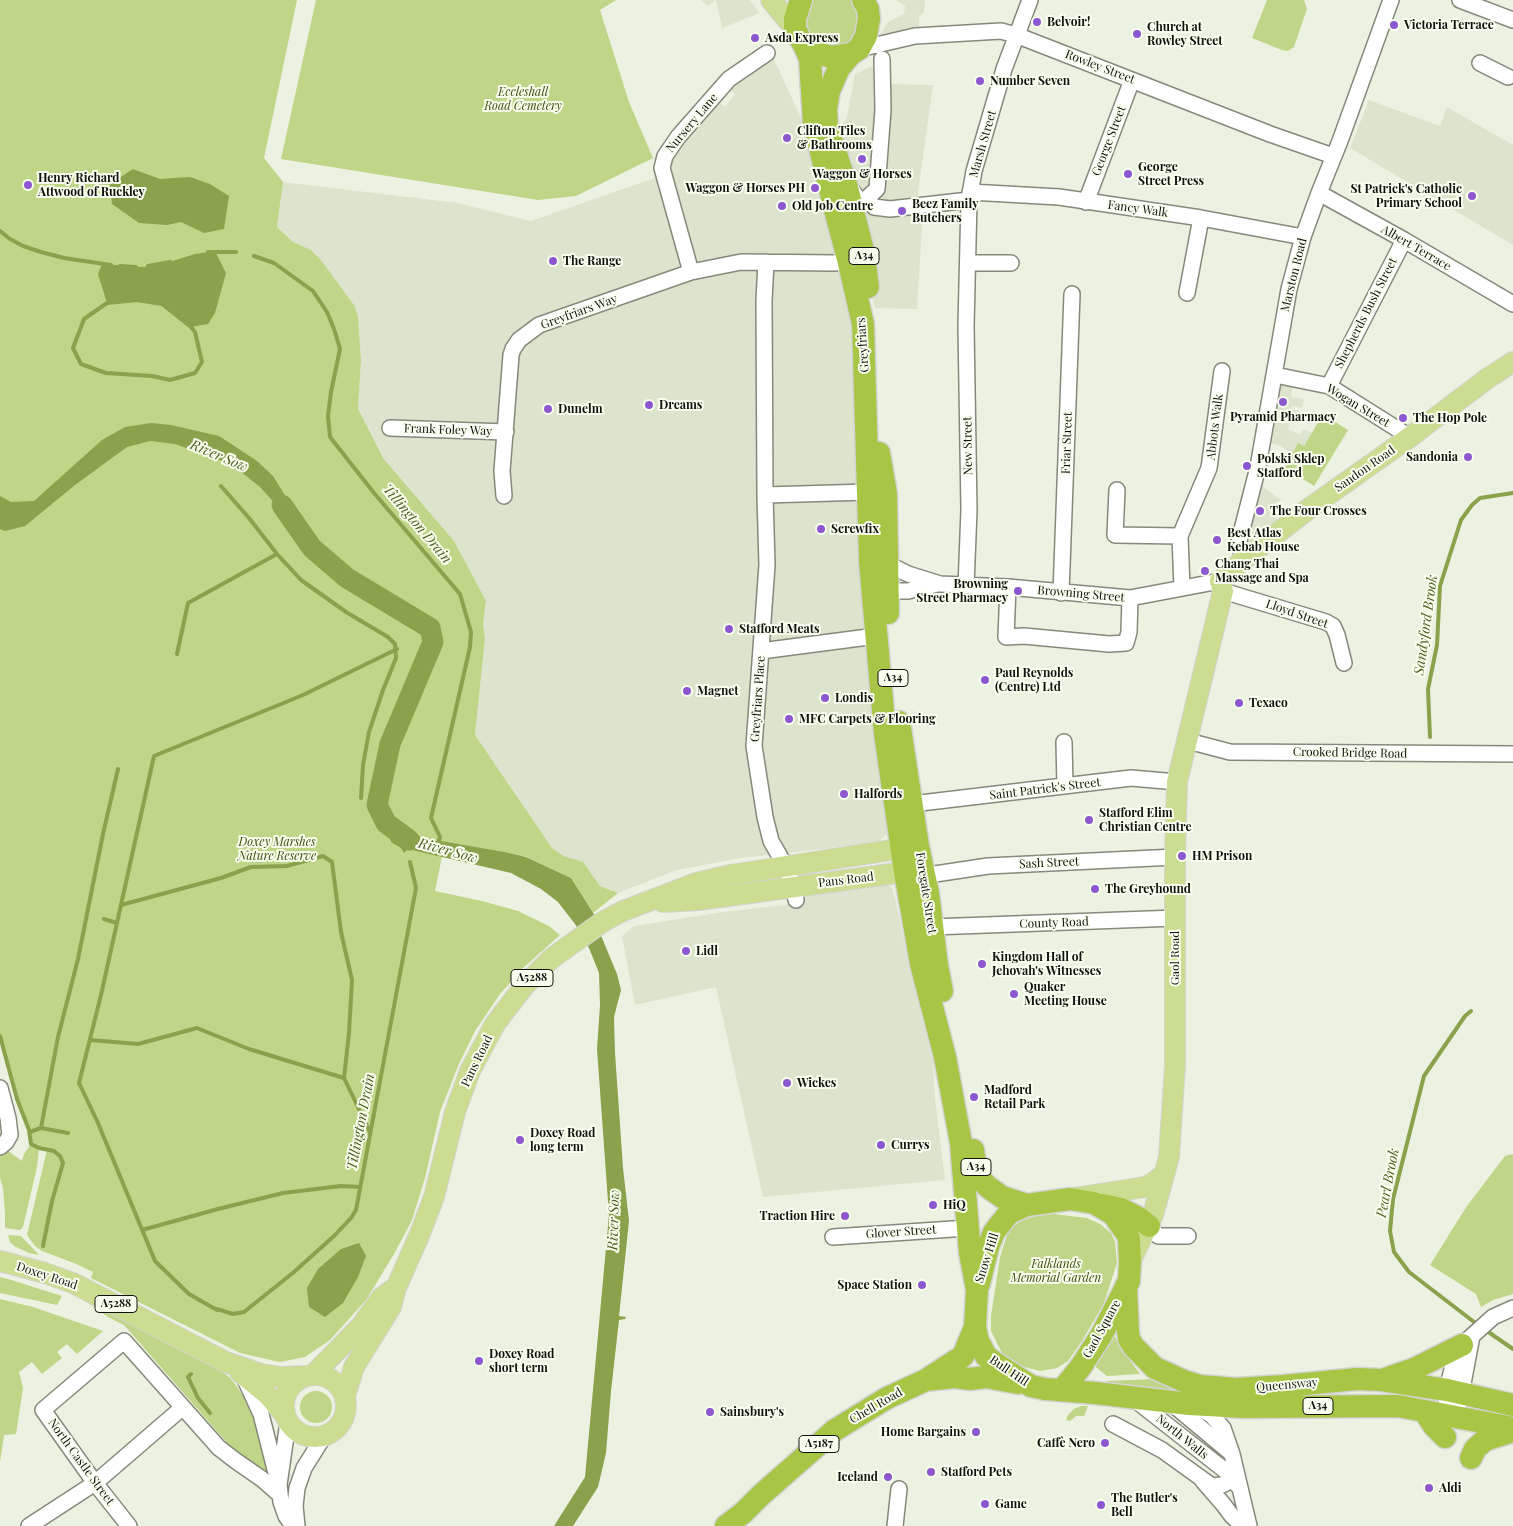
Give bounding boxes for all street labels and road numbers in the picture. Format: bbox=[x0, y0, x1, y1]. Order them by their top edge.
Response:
street label: Rowley Street bbox=[1063, 47, 1137, 87]
street label: Nursery Lane bbox=[663, 91, 721, 155]
street label: George Street bbox=[1089, 104, 1129, 178]
street label: Marsh Street bbox=[967, 109, 999, 179]
street label: Fancy Walk bbox=[1107, 198, 1169, 220]
street label: Albert Terrace bbox=[1379, 222, 1453, 274]
street label: Marston Road bbox=[1278, 237, 1310, 313]
road number: A34 bbox=[849, 248, 879, 264]
street label: Shepherds Bush Street bbox=[1332, 255, 1400, 371]
street label: Greyfriars Way bbox=[539, 292, 619, 332]
street label: Greyfriars bbox=[854, 317, 872, 373]
street label: Wogan Street bbox=[1324, 382, 1392, 430]
street label: Abbots Walk bbox=[1204, 393, 1226, 461]
street label: Friar Street bbox=[1059, 412, 1075, 474]
street label: New Street bbox=[960, 417, 976, 475]
street label: Frank Foley Way bbox=[404, 421, 492, 439]
street label: Sandon Road bbox=[1332, 443, 1398, 495]
street label: Browning Street bbox=[1037, 583, 1125, 605]
street label: Lloyd Street bbox=[1264, 597, 1330, 631]
street label: Greyfriars Place bbox=[748, 656, 768, 742]
road number: A34 bbox=[878, 670, 908, 686]
street label: Crooked Bridge Road bbox=[1293, 745, 1407, 761]
street label: Saint Patrick's Street bbox=[989, 775, 1101, 803]
street label: Foregate Street bbox=[912, 851, 940, 935]
street label: Sash Street bbox=[1019, 854, 1079, 872]
street label: Pans Road bbox=[817, 869, 875, 891]
street label: County Road bbox=[1019, 915, 1089, 931]
street label: Gaol Road bbox=[1168, 931, 1182, 985]
road number: A5288 bbox=[511, 970, 553, 986]
street label: Pans Road bbox=[458, 1033, 496, 1089]
road number: A34 bbox=[961, 1158, 991, 1176]
street label: Glover Street bbox=[865, 1222, 937, 1242]
street label: Snow Hill bbox=[972, 1231, 1002, 1285]
street label: Doxey Road bbox=[15, 1259, 79, 1293]
road number: A5288 bbox=[95, 1296, 137, 1312]
street label: Gaol Square bbox=[1080, 1297, 1124, 1361]
street label: Bull Hill bbox=[987, 1353, 1031, 1389]
street label: Queensway bbox=[1256, 1375, 1318, 1395]
street label: Chell Road bbox=[847, 1385, 905, 1427]
road number: A34 bbox=[1303, 1398, 1333, 1414]
street label: North Walls bbox=[1153, 1412, 1211, 1462]
street label: North Castle Street bbox=[45, 1416, 117, 1508]
road number: A5187 bbox=[799, 1436, 839, 1452]

